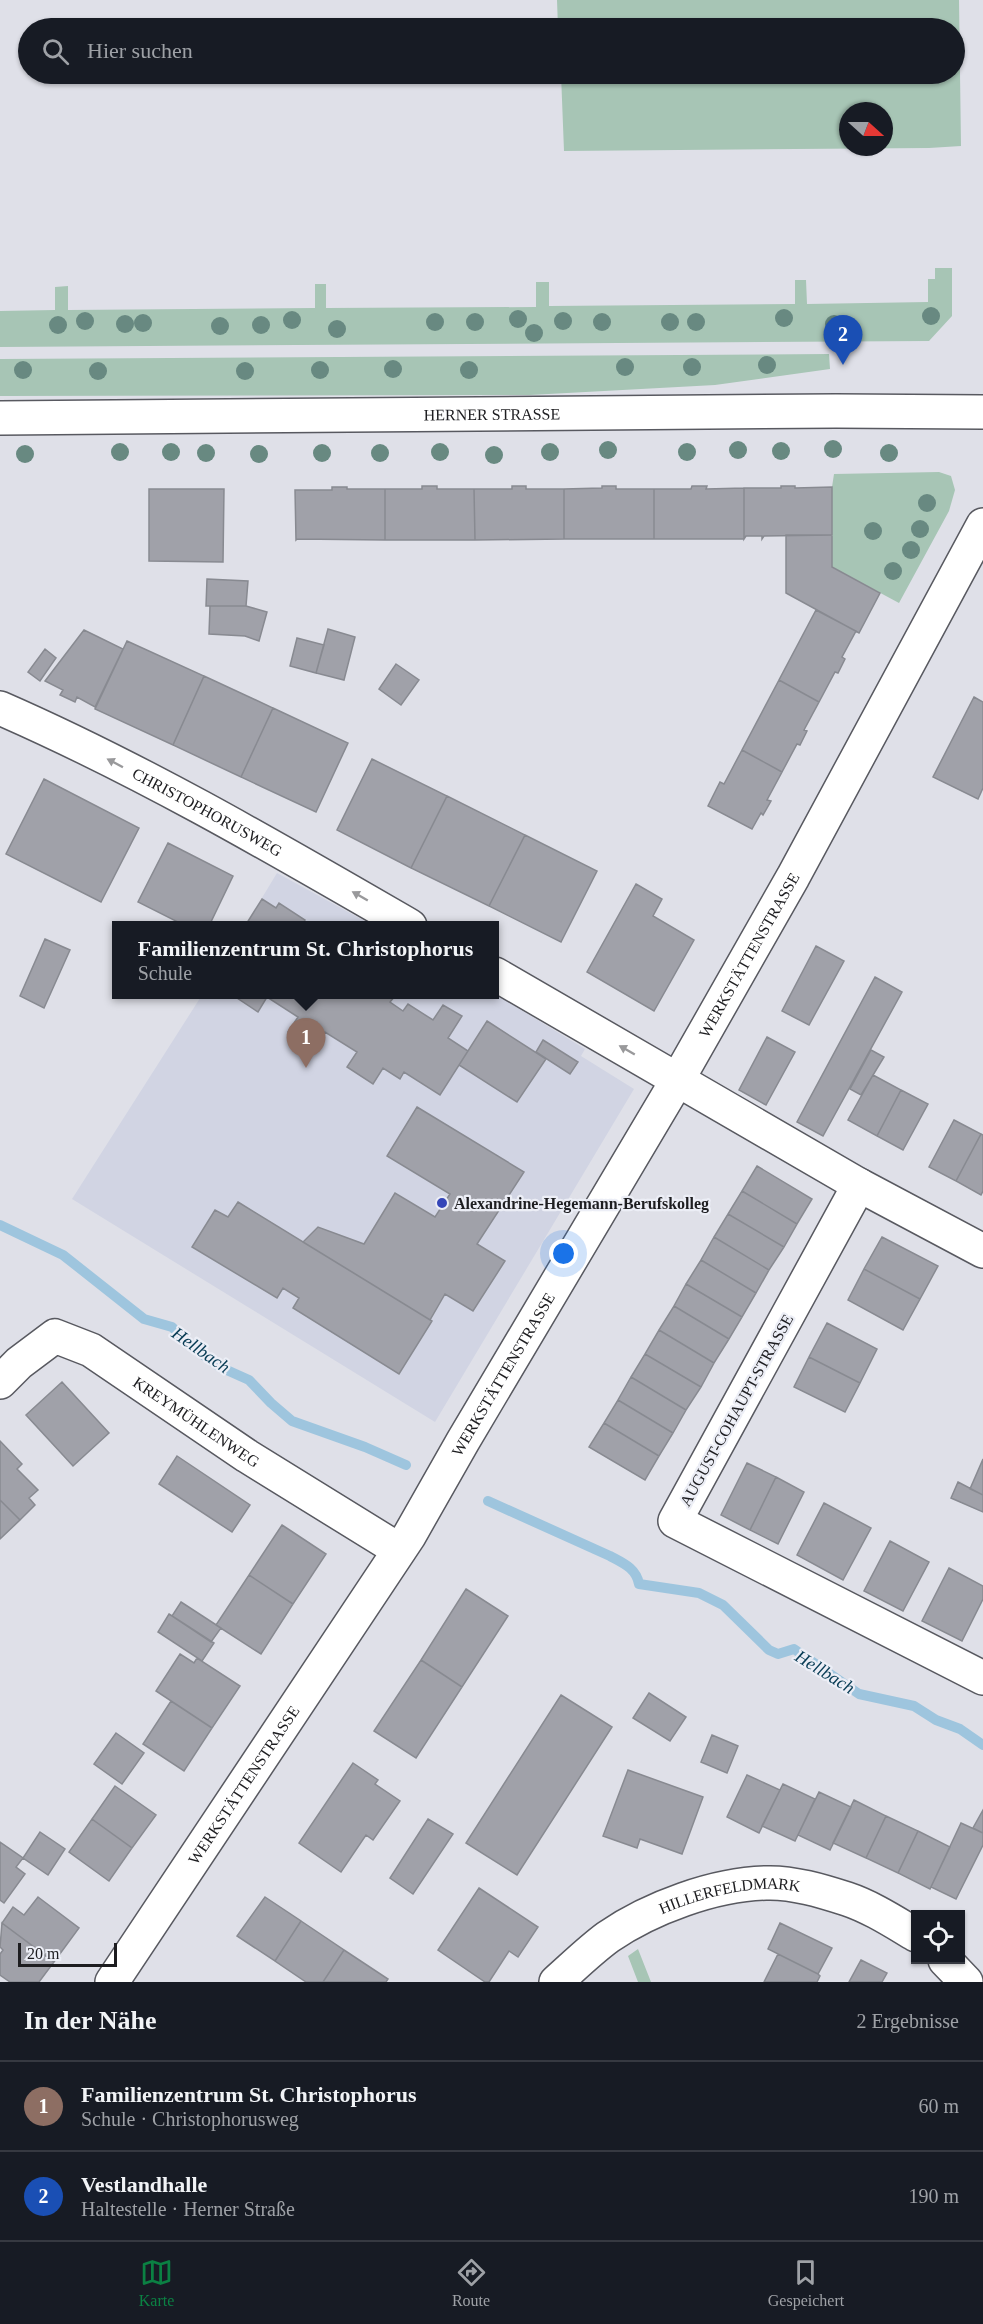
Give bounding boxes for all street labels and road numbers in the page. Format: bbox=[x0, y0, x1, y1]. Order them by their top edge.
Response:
street label: HERNER STRASSE bbox=[424, 405, 560, 423]
street label: CHRISTOPHORUSWEG bbox=[130, 765, 285, 860]
street label: WERKSTÄTTENSTRASSE bbox=[696, 870, 803, 1040]
street label: WERKSTÄTTENSTRASSE bbox=[448, 1290, 558, 1459]
street label: AUGUST-COHAUPT-STRASSE bbox=[676, 1311, 796, 1509]
street label: KREYMÜHLENWEG bbox=[130, 1373, 263, 1471]
street label: WERKSTÄTTENSTRASSE bbox=[185, 1703, 303, 1867]
street label: HILLERFELDMARK bbox=[656, 1875, 802, 1917]

